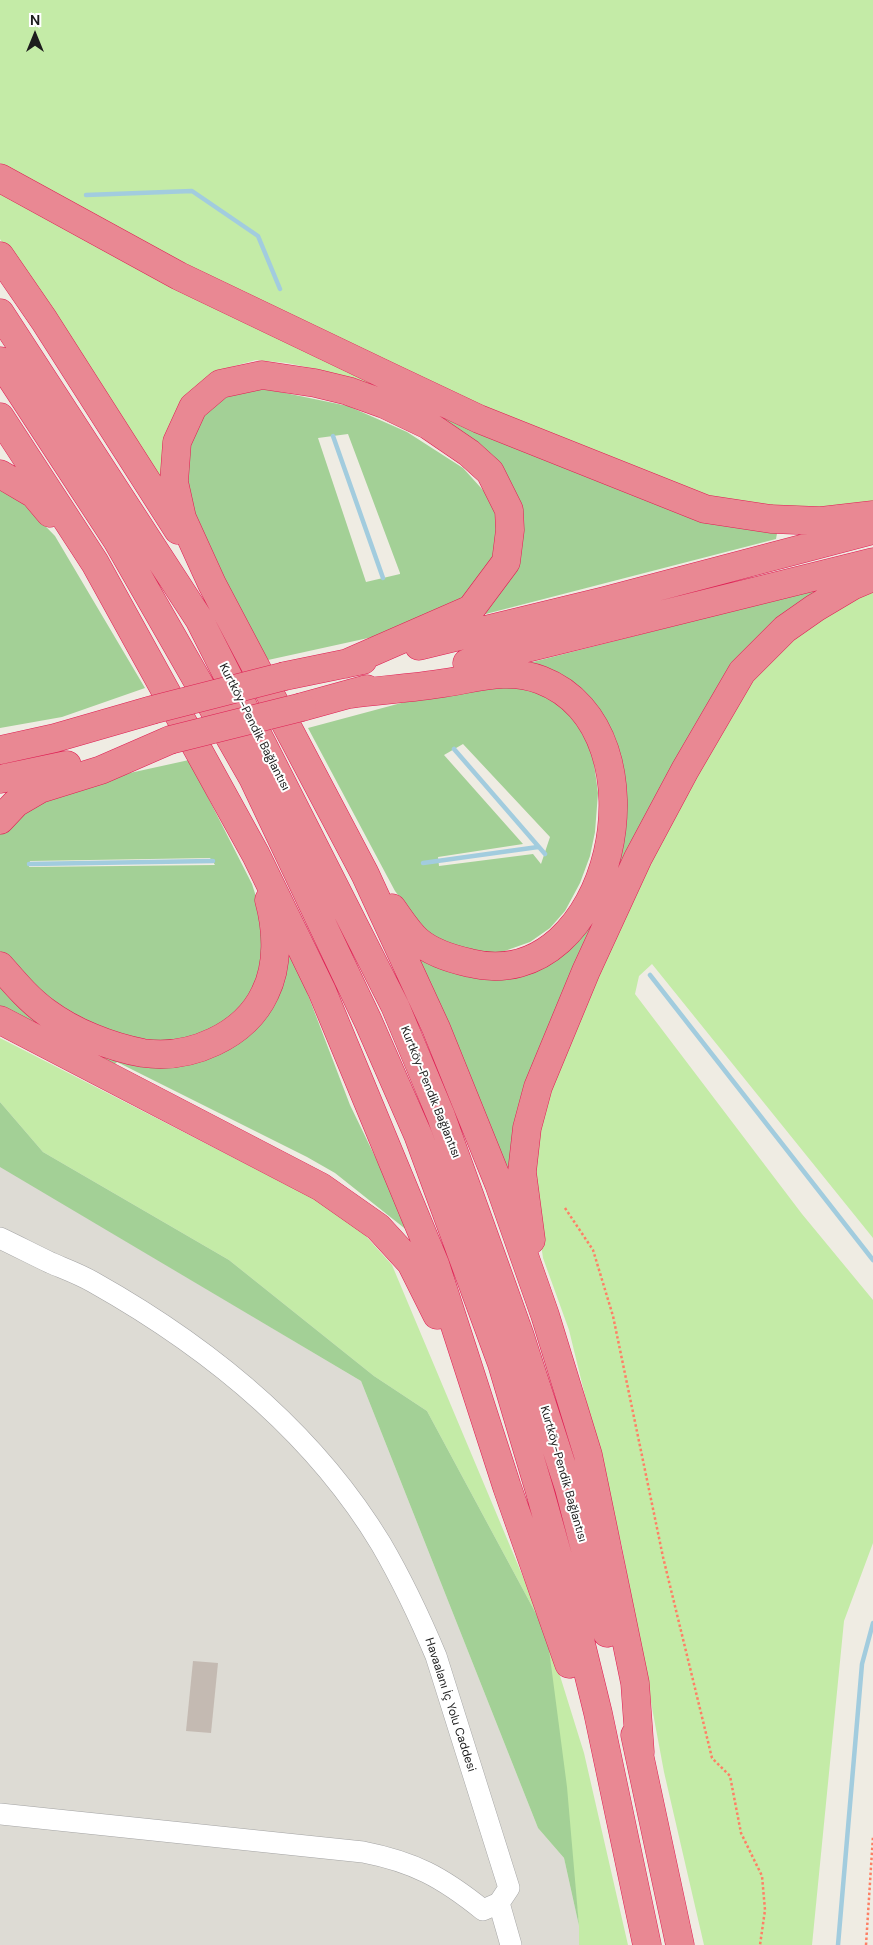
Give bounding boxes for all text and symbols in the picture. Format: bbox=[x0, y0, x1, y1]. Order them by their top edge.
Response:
north arrow bbox=[10, 10, 60, 60]
text: N bbox=[30, 11, 40, 29]
street label: Kurtköy-Pendik Bağlantısı bbox=[216, 661, 292, 793]
street label: Kurtköy-Pendik Bağlantısı bbox=[397, 1024, 463, 1160]
street label: Kurtköy-Pendik Bağlantısı bbox=[537, 1404, 589, 1544]
street label: Havaalanı İç Yolu Caddesi bbox=[422, 1636, 478, 1774]

